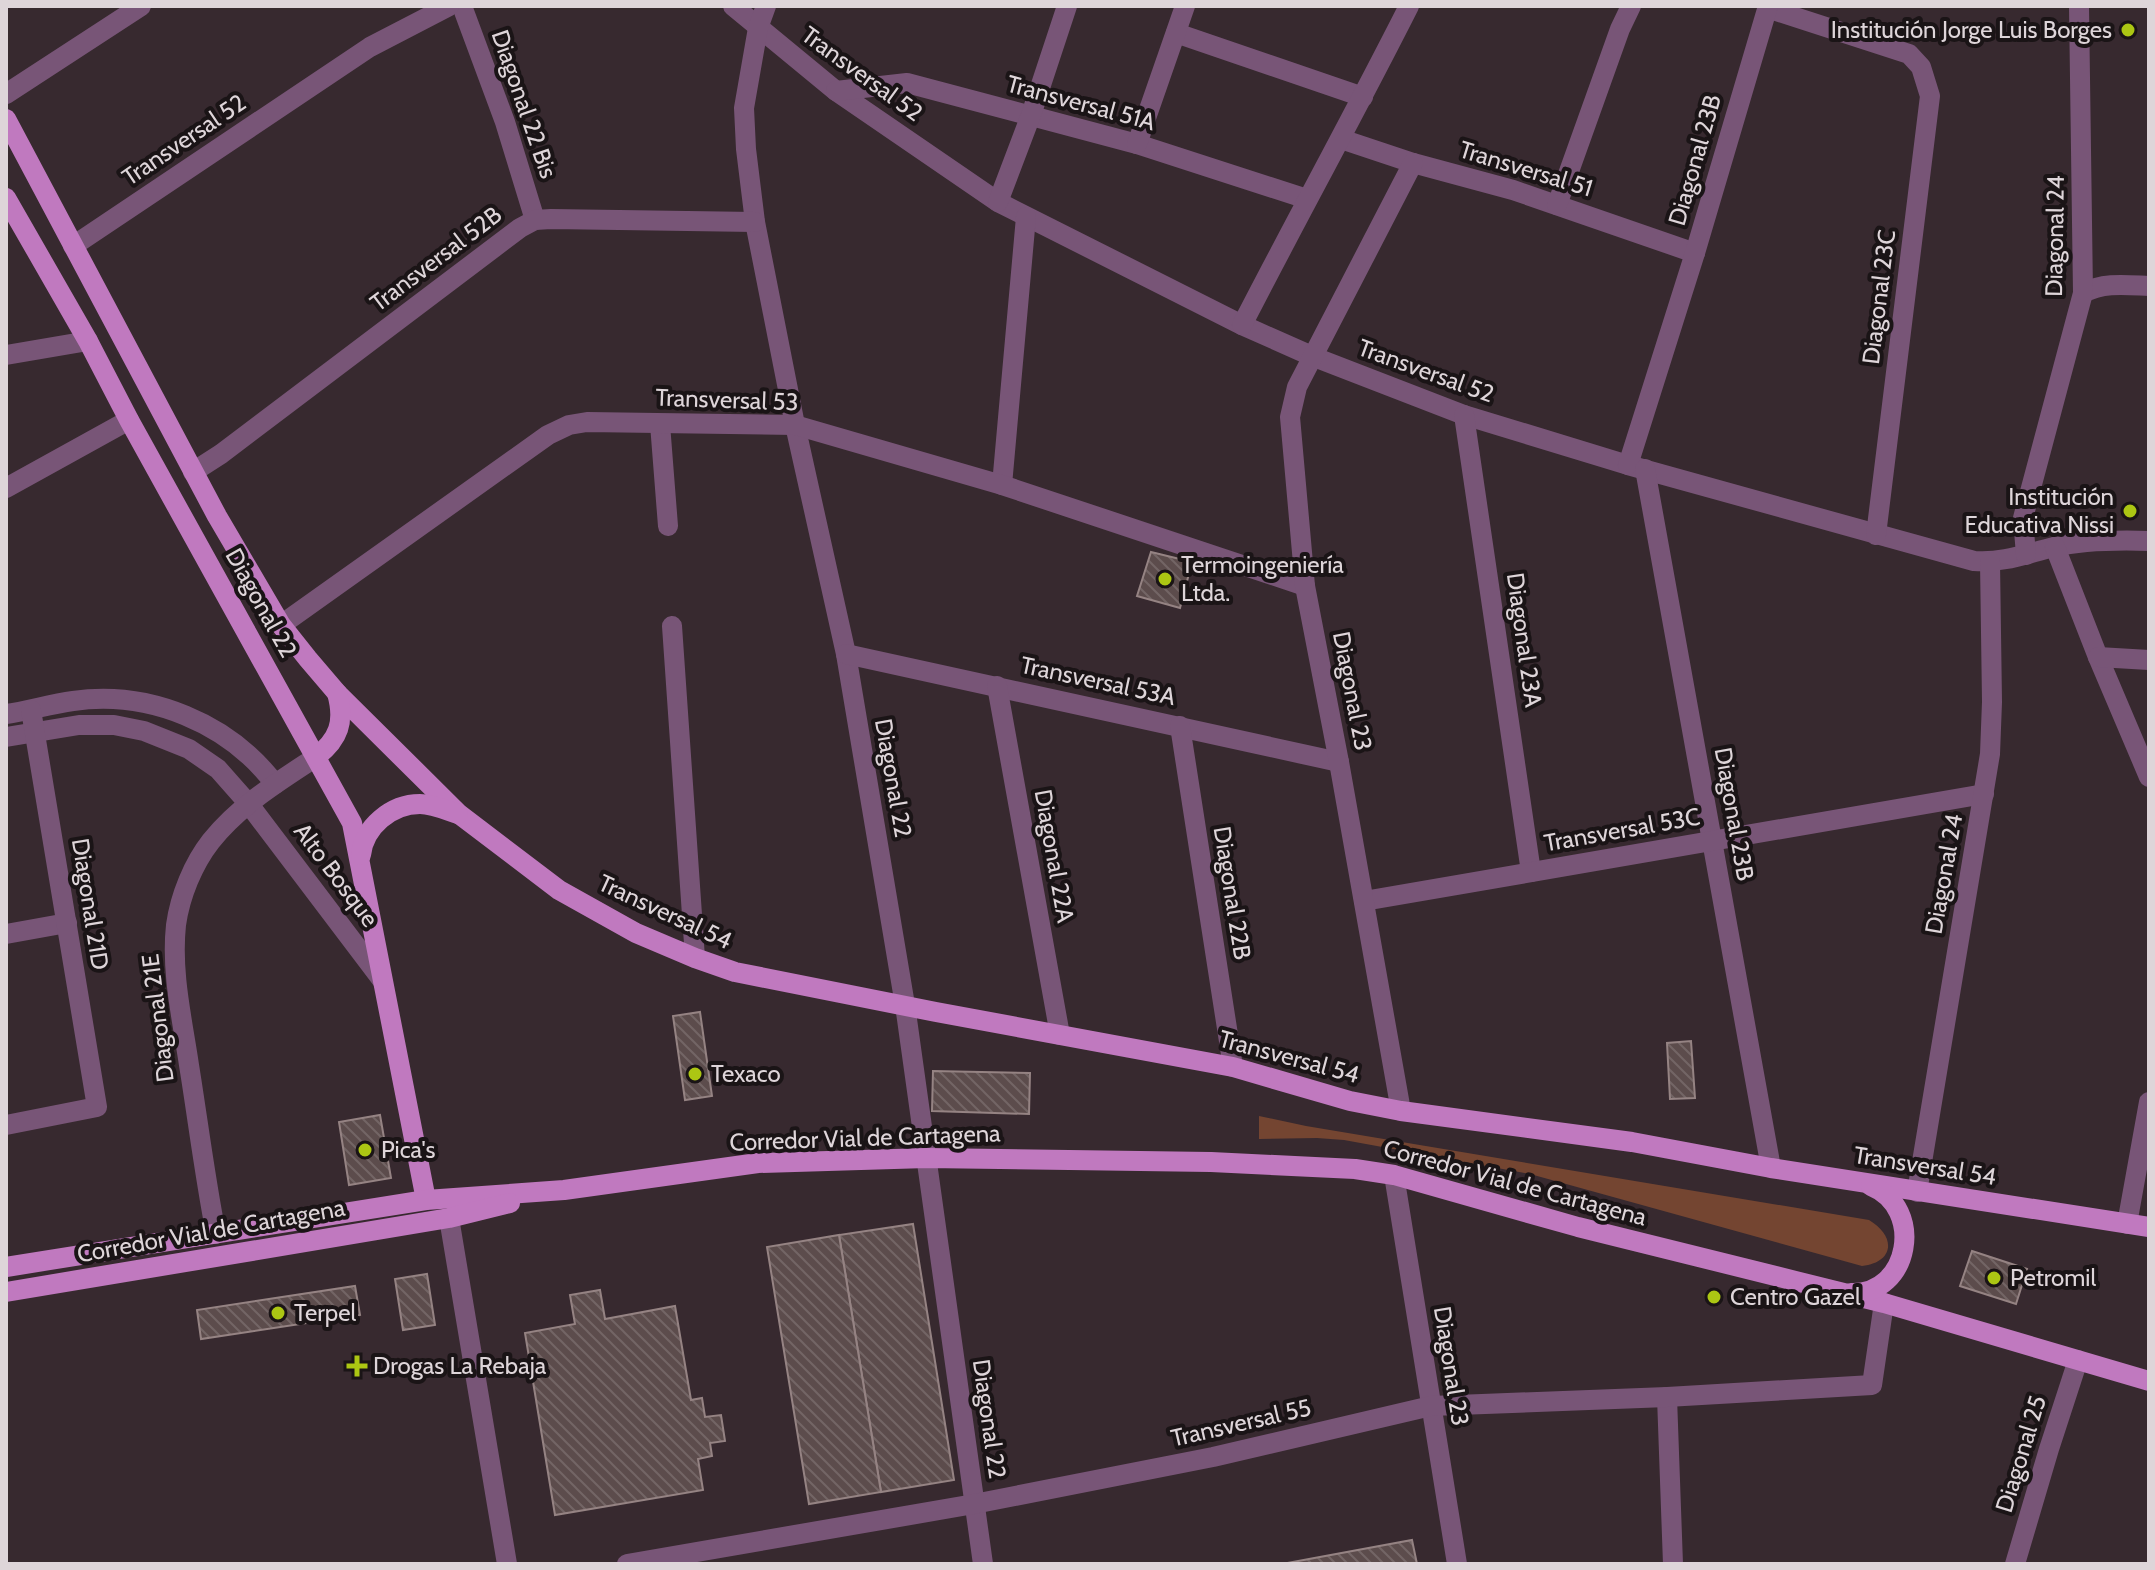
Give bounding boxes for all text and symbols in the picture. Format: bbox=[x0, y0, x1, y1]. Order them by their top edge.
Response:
place label: Institución Jorge Luis Borges bbox=[1831, 15, 2112, 44]
street label: Transversal 52 bbox=[796, 20, 928, 127]
marker: Institución Jorge Luis Borges bbox=[2119, 21, 2137, 39]
street label: Diagonal 22 Bis bbox=[486, 26, 563, 182]
street label: Transversal 51A bbox=[1004, 69, 1159, 136]
street label: Transversal 52 bbox=[117, 88, 251, 191]
street label: Diagonal 23B bbox=[1662, 91, 1727, 229]
street label: Transversal 51 bbox=[1456, 135, 1596, 203]
street label: Diagonal 24 bbox=[2039, 175, 2070, 297]
street label: Transversal 52B bbox=[364, 200, 507, 317]
street label: Diagonal 23C bbox=[1856, 228, 1901, 366]
street label: Transversal 52 bbox=[1354, 333, 1498, 409]
street label: Transversal 53 bbox=[655, 383, 799, 416]
place label: Institución Educativa Nissi bbox=[1965, 482, 2114, 539]
marker: Institución Educativa Nissi bbox=[2121, 502, 2139, 520]
street label: Diagonal 22 bbox=[220, 543, 303, 662]
place label: Termoingeniería Ltda. bbox=[1181, 550, 1344, 607]
marker: Termoingeniería Ltda. bbox=[1156, 570, 1174, 588]
street label: Diagonal 23A bbox=[1501, 571, 1548, 709]
street label: Diagonal 23 bbox=[1327, 629, 1378, 753]
street label: Transversal 53A bbox=[1018, 650, 1178, 711]
street label: Diagonal 22 bbox=[869, 716, 918, 840]
street label: Diagonal 23B bbox=[1708, 745, 1760, 883]
street label: Diagonal 22A bbox=[1028, 787, 1081, 925]
street label: Transversal 53C bbox=[1542, 802, 1702, 857]
street label: Diagonal 24 bbox=[1919, 811, 1968, 936]
street label: Alto Bosque bbox=[288, 817, 385, 932]
street label: Diagonal 22B bbox=[1208, 824, 1257, 962]
street label: Diagonal 21D bbox=[66, 836, 115, 972]
street label: Transversal 54 bbox=[594, 868, 737, 955]
street label: Diagonal 21E bbox=[135, 952, 180, 1084]
street label: Transversal 54 bbox=[1216, 1024, 1362, 1089]
place label: Texaco bbox=[711, 1059, 781, 1088]
marker: Texaco bbox=[686, 1065, 704, 1083]
street label: Corredor Vial de Cartagena bbox=[729, 1118, 1002, 1157]
street label: Corredor Vial de Cartagena bbox=[1380, 1133, 1650, 1232]
place label: Pica's bbox=[381, 1135, 435, 1164]
street label: Transversal 54 bbox=[1852, 1140, 1998, 1191]
marker: Pica's bbox=[356, 1141, 374, 1159]
street label: Corredor Vial de Cartagena bbox=[75, 1193, 348, 1268]
place label: Petromil bbox=[2010, 1263, 2096, 1292]
marker: Petromil bbox=[1985, 1269, 2003, 1287]
place label: Centro Gazel bbox=[1730, 1282, 1861, 1311]
marker: Centro Gazel bbox=[1705, 1288, 1723, 1306]
place label: Terpel bbox=[294, 1298, 356, 1327]
marker: Terpel bbox=[269, 1304, 287, 1322]
street label: Diagonal 23 bbox=[1428, 1304, 1475, 1428]
place label: Drogas La Rebaja bbox=[373, 1351, 547, 1380]
marker: Drogas La Rebaja bbox=[348, 1357, 366, 1375]
street label: Diagonal 22 bbox=[967, 1357, 1012, 1480]
street label: Transversal 55 bbox=[1168, 1392, 1314, 1453]
street label: Diagonal 25 bbox=[1989, 1392, 2052, 1516]

